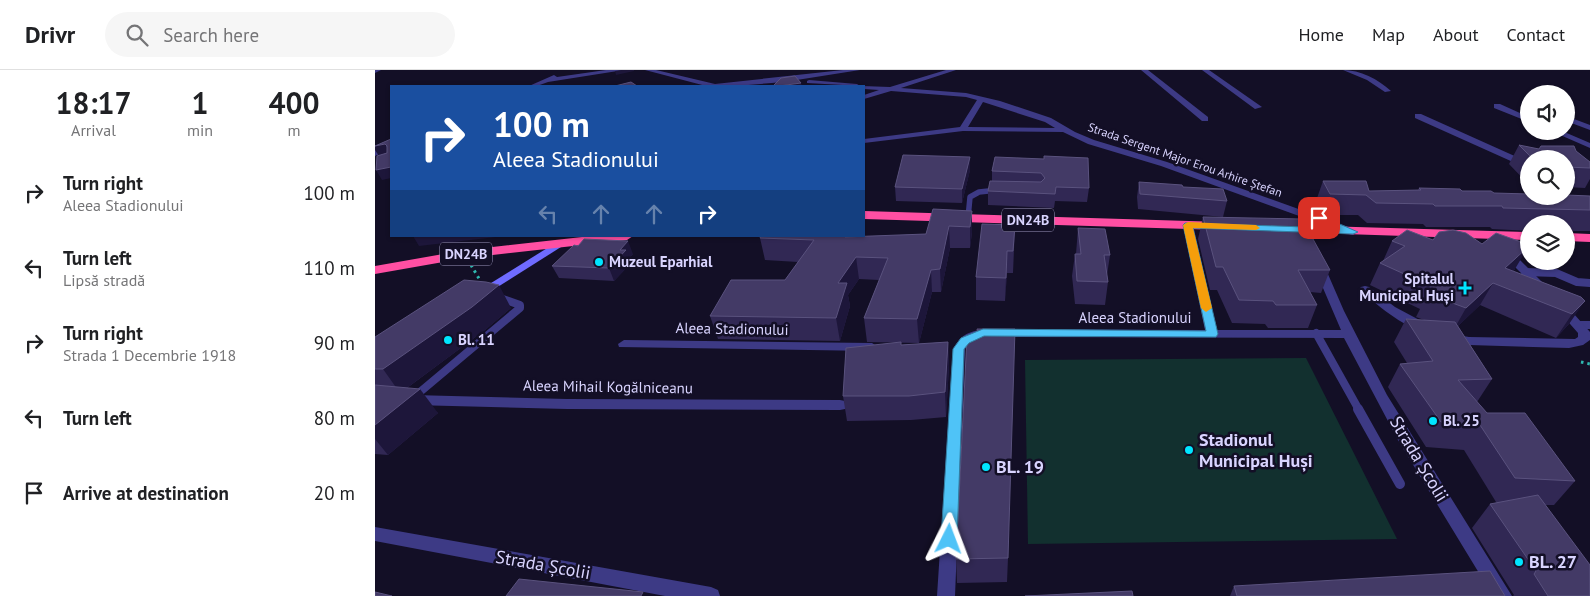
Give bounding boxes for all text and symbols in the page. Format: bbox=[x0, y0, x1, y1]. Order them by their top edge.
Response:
search box bbox=[105, 12, 455, 57]
text: Drivr bbox=[25, 19, 75, 50]
icon: search bbox=[123, 21, 151, 49]
text: Search here bbox=[163, 23, 259, 47]
text: Home bbox=[1298, 23, 1344, 46]
text: Map bbox=[1372, 23, 1405, 46]
text: About bbox=[1433, 23, 1479, 46]
text: Contact bbox=[1507, 23, 1565, 46]
text: 18:17 bbox=[55, 83, 132, 122]
text: 1 bbox=[192, 83, 209, 122]
text: 400 bbox=[268, 83, 320, 122]
map controls bbox=[1520, 85, 1575, 270]
button: sound bbox=[1520, 85, 1575, 140]
text: 100 m bbox=[493, 101, 590, 147]
icon: right bbox=[410, 105, 475, 170]
street label: Strada Sergent Major Erou Arhire Ștefan bbox=[1086, 119, 1284, 200]
text: Arrival bbox=[71, 120, 116, 140]
text: min bbox=[187, 120, 213, 140]
text: m bbox=[288, 120, 301, 140]
text: Aleea Stadionului bbox=[493, 145, 659, 173]
button: search bbox=[1520, 150, 1575, 205]
text: Turn right bbox=[63, 171, 143, 195]
icon: right bbox=[20, 179, 48, 207]
text: 100 m bbox=[303, 181, 355, 205]
text: Aleea Stadionului bbox=[63, 195, 184, 215]
pin bbox=[1298, 197, 1340, 239]
icon: left bbox=[534, 200, 562, 228]
icon: ahead bbox=[587, 200, 615, 228]
icon: ahead bbox=[640, 200, 668, 228]
icon: right bbox=[693, 200, 721, 228]
icon: arrive bbox=[1305, 204, 1333, 232]
road number: DN24B bbox=[1002, 208, 1054, 232]
button: layers bbox=[1520, 215, 1575, 270]
road number: DN24B bbox=[440, 242, 492, 265]
text: Turn left bbox=[63, 246, 132, 270]
place label: Muzeul Eparhial bbox=[609, 252, 713, 271]
icon: left bbox=[20, 254, 48, 282]
text: 110 m bbox=[303, 256, 355, 280]
marker: Muzeul Eparhial bbox=[593, 256, 605, 268]
place label: Spitalul Municipal Huși bbox=[1359, 269, 1455, 305]
text: Lipsă stradă bbox=[63, 270, 145, 290]
marker: Spitalul Municipal Huși bbox=[1458, 281, 1472, 295]
street label: Aleea Stadionului bbox=[1078, 308, 1192, 327]
street label: Aleea Stadionului bbox=[675, 318, 789, 339]
text: Turn right bbox=[63, 321, 143, 345]
icon: right bbox=[20, 329, 48, 357]
place label: Bl. 11 bbox=[458, 330, 495, 349]
text: 90 m bbox=[314, 331, 355, 355]
marker: Bl. 11 bbox=[442, 334, 454, 346]
text: Strada 1 Decembrie 1918 bbox=[63, 345, 236, 365]
street label: Aleea Mihail Kogălniceanu bbox=[523, 376, 693, 397]
icon: left bbox=[20, 404, 48, 432]
text: Turn left bbox=[63, 406, 132, 430]
text: 80 m bbox=[314, 406, 355, 430]
place label: Bl. 25 bbox=[1443, 411, 1480, 430]
street label: Strada Școlii bbox=[1385, 412, 1454, 506]
marker: Bl. 25 bbox=[1427, 415, 1439, 427]
place label: Stadionul Municipal Huși bbox=[1199, 428, 1313, 472]
marker: Stadionul Municipal Huși bbox=[1183, 444, 1195, 456]
place label: BL. 19 bbox=[996, 455, 1044, 478]
marker: BL. 19 bbox=[980, 461, 992, 473]
icon: arrive bbox=[20, 479, 48, 507]
text: Arrive at destination bbox=[63, 481, 229, 505]
text: 20 m bbox=[314, 481, 355, 505]
position arrow bbox=[922, 512, 974, 564]
street label: Strada Școlii bbox=[494, 545, 592, 584]
place label: BL. 27 bbox=[1529, 550, 1577, 573]
marker: BL. 27 bbox=[1513, 556, 1525, 568]

